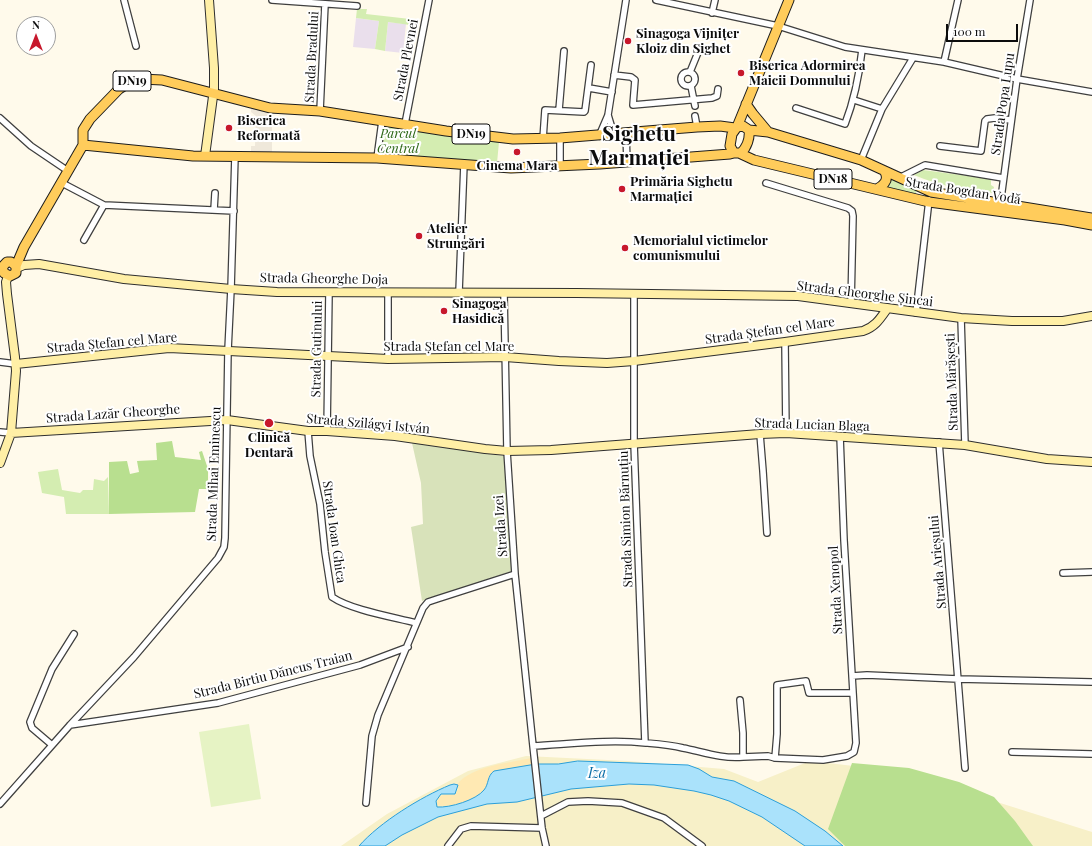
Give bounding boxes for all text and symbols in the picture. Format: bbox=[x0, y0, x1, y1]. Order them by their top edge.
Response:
street label: Strada Bradului bbox=[302, 11, 322, 103]
north arrow bbox=[16, 16, 56, 56]
scale bar bbox=[948, 16, 1020, 42]
text: N bbox=[32, 17, 40, 32]
street label: Strada Plevnei bbox=[390, 18, 422, 102]
text: 100 m bbox=[953, 23, 985, 39]
place label: Sinagoga Vijnițer Kloiz din Sighet bbox=[636, 26, 739, 57]
marker: Sinagoga Vijnițer Kloiz din Sighet bbox=[623, 36, 633, 46]
street label: Strada Popa Lupu bbox=[988, 52, 1018, 156]
place label: Biserica Adormirea Maicii Domnului bbox=[749, 58, 866, 89]
marker: Biserica Adormirea Maicii Domnului bbox=[736, 68, 746, 78]
road number: DN19 bbox=[113, 71, 151, 91]
place label: Biserica Reformată bbox=[237, 113, 300, 144]
district label: Sighetu Marmației bbox=[588, 121, 690, 171]
marker: Biserica Reformată bbox=[224, 123, 234, 133]
road number: DN19 bbox=[452, 124, 490, 144]
park label: Parcul Central bbox=[377, 126, 419, 157]
marker: Cinema Mara bbox=[512, 147, 522, 157]
place label: Cinema Mara bbox=[477, 158, 557, 174]
road number: DN18 bbox=[814, 169, 852, 189]
place label: Primăria Sighetu Marmației bbox=[630, 174, 733, 205]
street label: Strada Bogdan Vodă bbox=[904, 174, 1022, 208]
marker: Primăria Sighetu Marmației bbox=[617, 184, 627, 194]
place label: Atelier Strungări bbox=[427, 221, 485, 252]
marker: Atelier Strungări bbox=[414, 231, 424, 241]
place label: Memorialul victimelor comunismului bbox=[633, 233, 768, 264]
marker: Memorialul victimelor comunismului bbox=[620, 243, 630, 253]
street label: Strada Gheorghe Doja bbox=[260, 270, 388, 288]
street label: Strada Gheorghe Șincai bbox=[796, 278, 934, 310]
place label: Sinagoga Hasidică bbox=[452, 296, 507, 327]
street label: Strada Gutinului bbox=[308, 301, 326, 397]
marker: Sinagoga Hasidică bbox=[439, 306, 449, 316]
street label: Strada Ștefan cel Mare bbox=[704, 314, 836, 348]
street label: Strada Ștefan cel Mare bbox=[46, 330, 178, 356]
street label: Strada Mărășești bbox=[942, 333, 962, 431]
street label: Strada Ștefan cel Mare bbox=[384, 339, 514, 355]
street label: Strada Lazăr Gheorghe bbox=[46, 402, 180, 426]
street label: Strada Mihai Eminescu bbox=[204, 406, 224, 542]
street label: Strada Szilágyi István bbox=[306, 411, 430, 437]
street label: Strada Lucian Blaga bbox=[754, 415, 870, 435]
marker: Clinică Dentară bbox=[263, 417, 275, 429]
place label: Clinică Dentară bbox=[245, 430, 293, 461]
street label: Strada Simion Bărnuțiu bbox=[616, 450, 636, 588]
street label: Strada Ioan Ghica bbox=[319, 480, 349, 584]
street label: Strada Izei bbox=[491, 494, 511, 558]
street label: Strada Arieșului bbox=[926, 515, 950, 609]
street label: Strada Xenopol bbox=[826, 545, 846, 635]
street label: Strada Birtiu Dăncus Traian bbox=[192, 648, 354, 702]
water label: Iza bbox=[588, 766, 606, 782]

